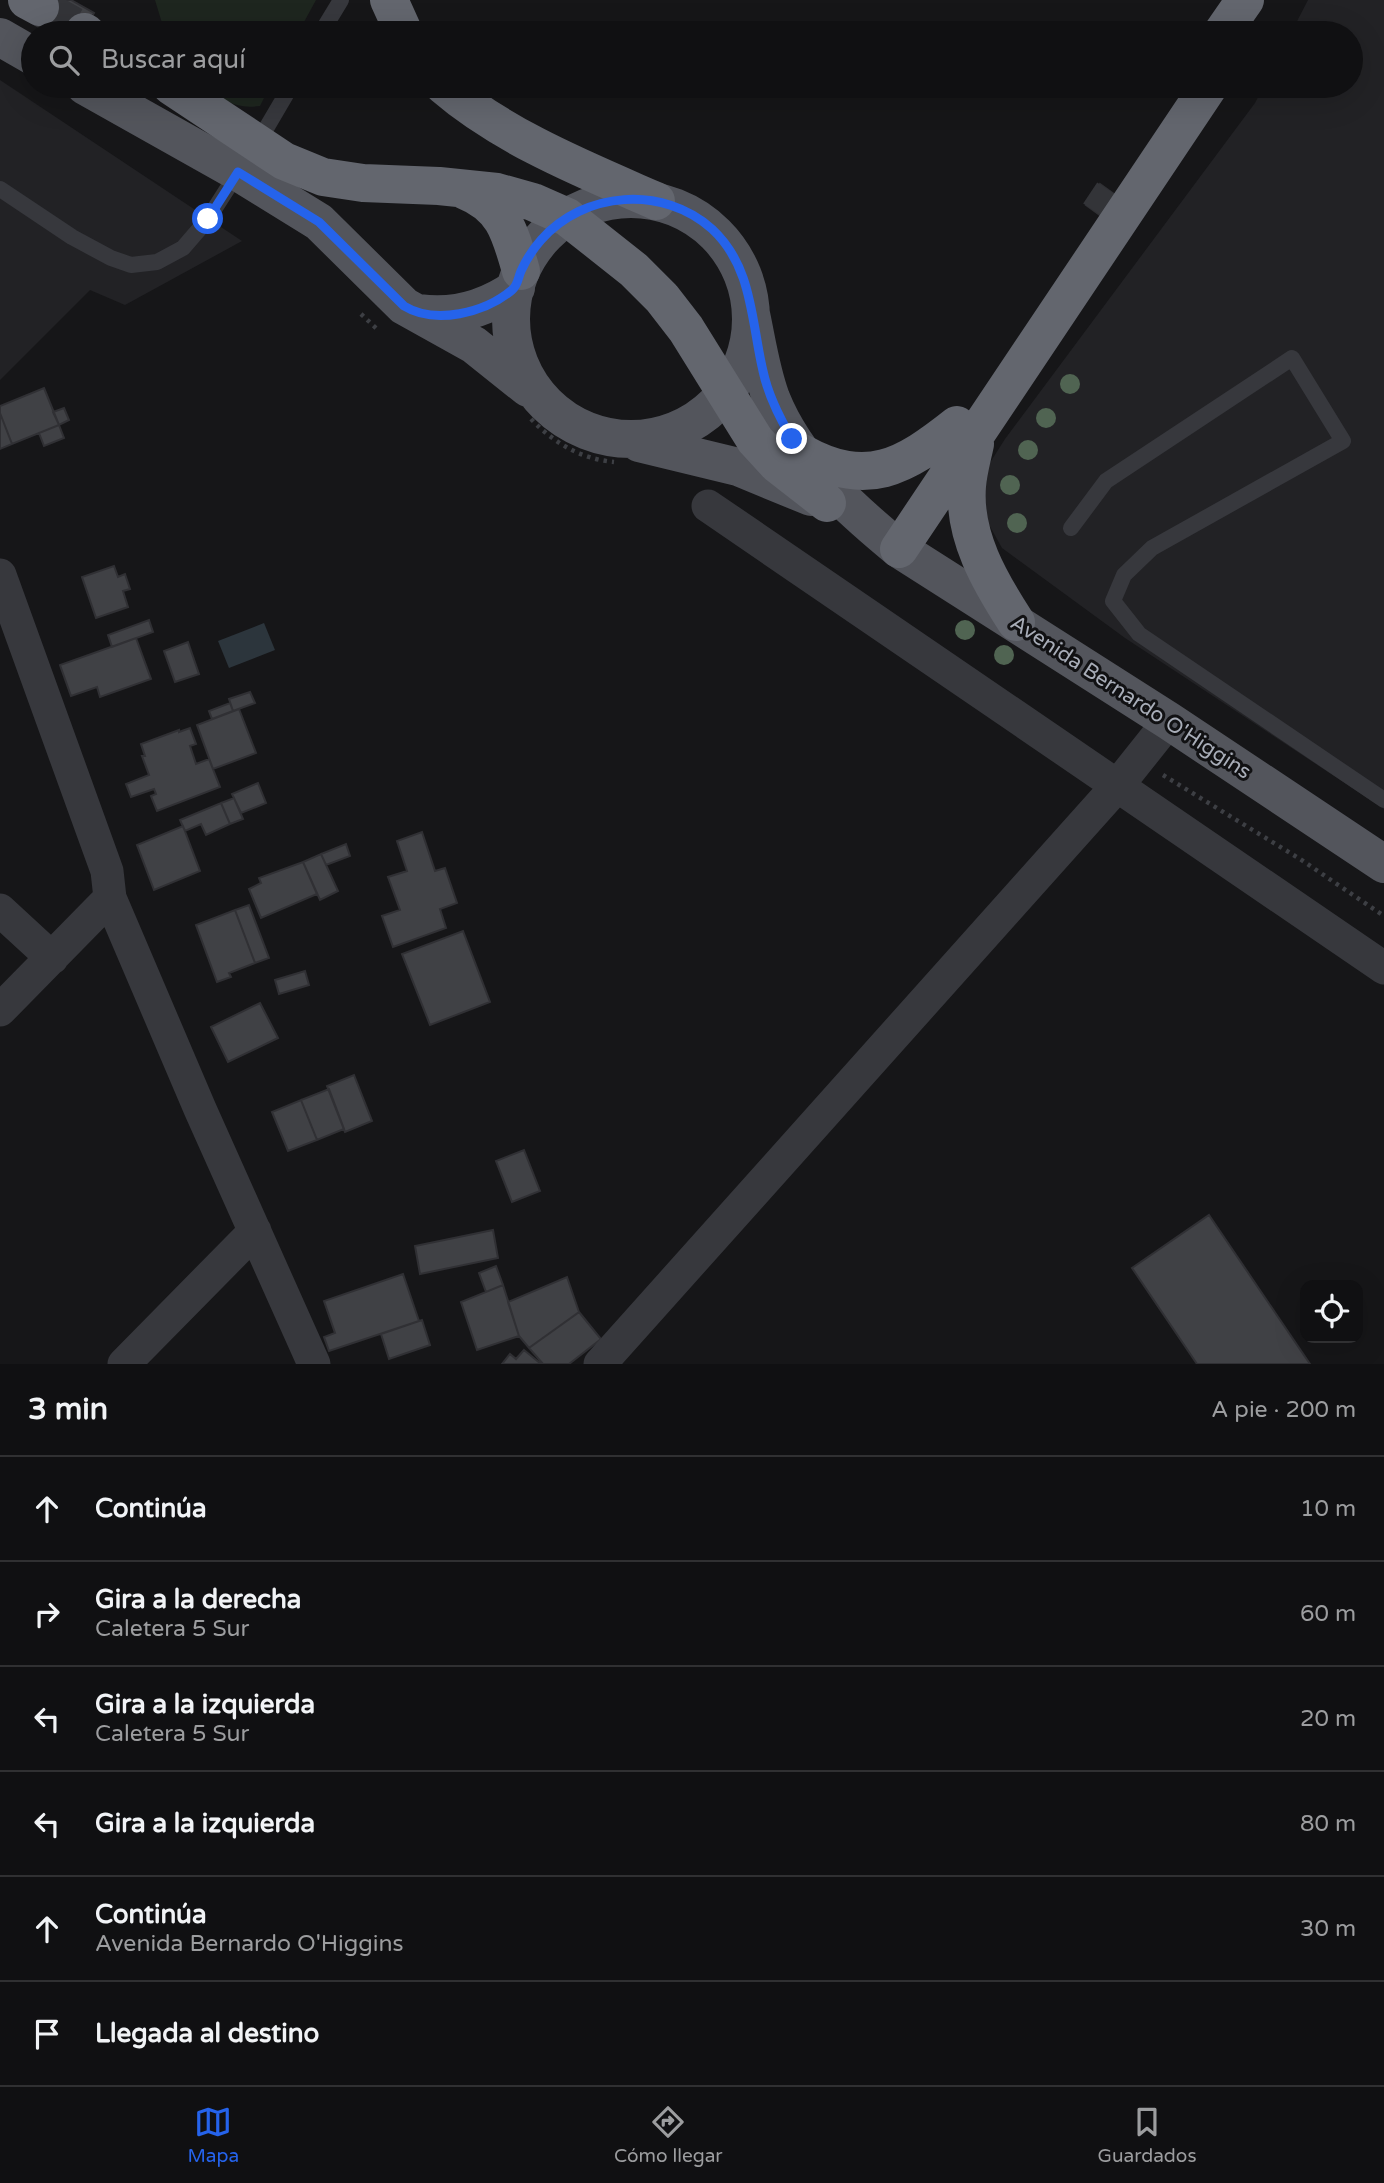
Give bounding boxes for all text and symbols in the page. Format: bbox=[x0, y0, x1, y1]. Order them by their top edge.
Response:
search box bbox=[21, 21, 1363, 98]
icon: search bbox=[45, 41, 83, 79]
text: Buscar aquí bbox=[101, 44, 246, 75]
route start bbox=[192, 203, 223, 234]
route end bbox=[776, 423, 807, 454]
street label: Avenida Bernardo O'Higgins bbox=[1006, 610, 1256, 785]
map controls bbox=[1300, 1280, 1363, 1343]
button: locate bbox=[1300, 1280, 1363, 1343]
text: 3 min bbox=[28, 1391, 108, 1428]
text: A pie · 200 m bbox=[1211, 1396, 1356, 1424]
icon: ahead bbox=[28, 1490, 66, 1528]
text: Continúa bbox=[95, 1493, 207, 1524]
text: 10 m bbox=[1300, 1495, 1356, 1523]
text: Gira a la derecha bbox=[95, 1584, 301, 1615]
icon: right bbox=[28, 1595, 66, 1633]
text: 60 m bbox=[1300, 1600, 1356, 1628]
text: Caletera 5 Sur bbox=[95, 1615, 249, 1643]
text: Gira a la izquierda bbox=[95, 1689, 315, 1720]
icon: left bbox=[28, 1700, 66, 1738]
text: 20 m bbox=[1300, 1705, 1356, 1733]
text: Caletera 5 Sur bbox=[95, 1720, 249, 1748]
icon: left bbox=[28, 1805, 66, 1843]
text: Gira a la izquierda bbox=[95, 1808, 315, 1839]
text: 80 m bbox=[1300, 1810, 1356, 1838]
text: Continúa bbox=[95, 1899, 207, 1930]
icon: ahead bbox=[28, 1910, 66, 1948]
text: 30 m bbox=[1300, 1915, 1356, 1943]
text: Avenida Bernardo O'Higgins bbox=[95, 1930, 404, 1958]
icon: arrive bbox=[28, 2015, 66, 2053]
text: Llegada al destino bbox=[95, 2018, 319, 2049]
tab: Mapa bbox=[187, 2103, 239, 2167]
tab: Cómo llegar bbox=[614, 2103, 723, 2167]
tab: Guardados bbox=[1098, 2103, 1197, 2167]

